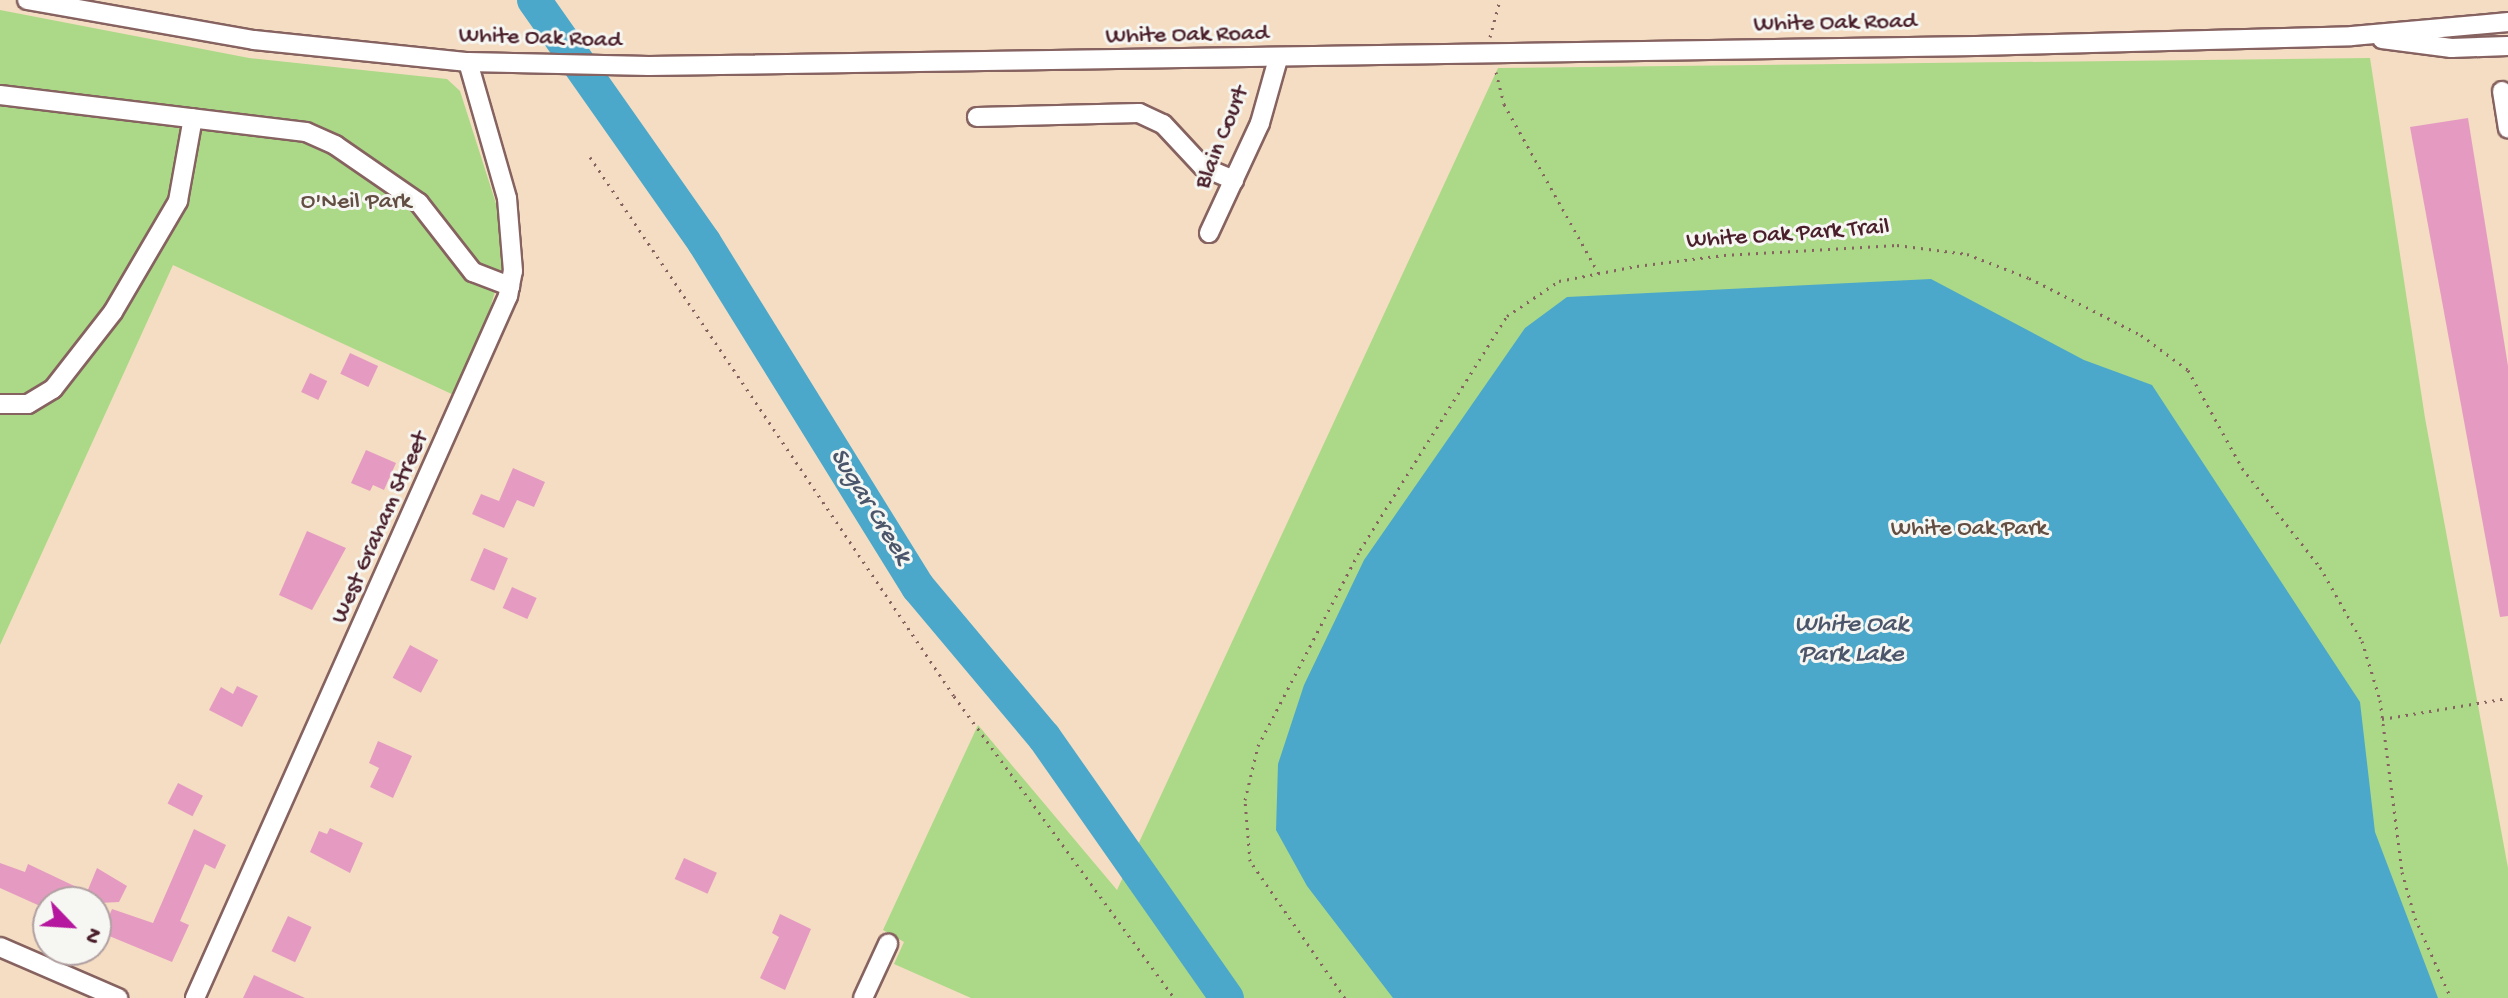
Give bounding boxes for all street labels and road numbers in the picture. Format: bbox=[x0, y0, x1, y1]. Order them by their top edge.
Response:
street label: White Oak Road bbox=[1753, 8, 1917, 40]
street label: White Oak Road bbox=[1105, 20, 1269, 52]
street label: White Oak Road bbox=[458, 22, 622, 56]
street label: Blain Court bbox=[1189, 82, 1257, 194]
street label: White Oak Park Trail bbox=[1685, 214, 1891, 256]
street label: West Graham Street bbox=[326, 428, 436, 628]

